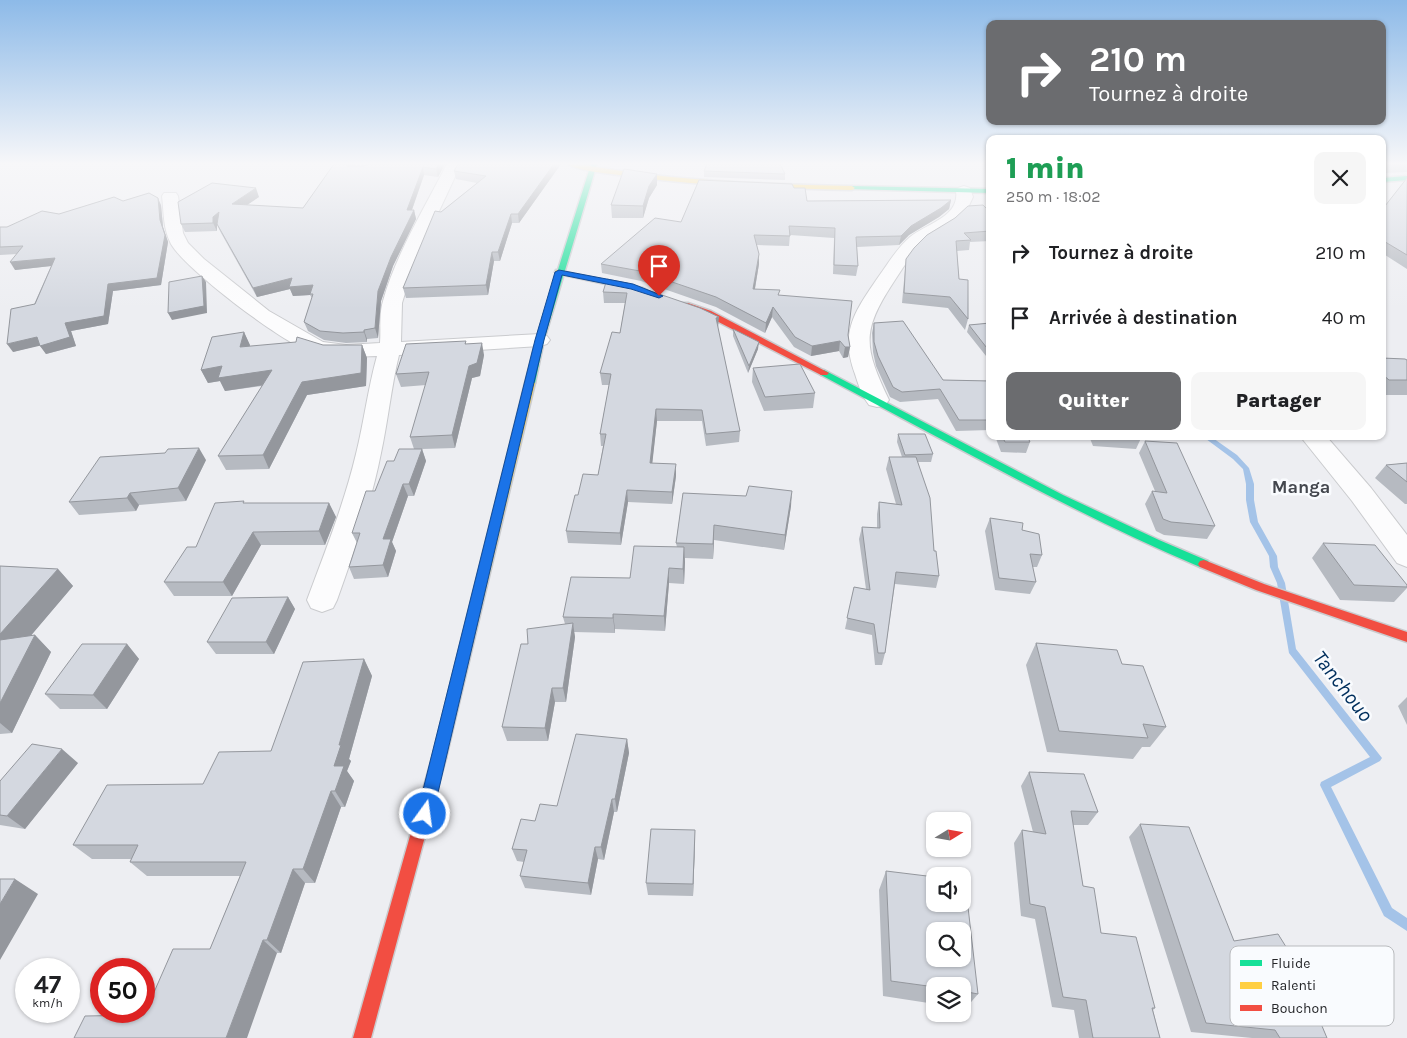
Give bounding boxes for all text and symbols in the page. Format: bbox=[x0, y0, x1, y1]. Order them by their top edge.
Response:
text: 210 m bbox=[1089, 39, 1187, 80]
icon: right bbox=[1006, 40, 1071, 105]
text: Tournez à droite bbox=[1089, 81, 1248, 107]
text: 1 min bbox=[1006, 150, 1085, 186]
button: close bbox=[1314, 152, 1366, 204]
text: 250 m · 18:02 bbox=[1006, 187, 1101, 206]
icon: right bbox=[1006, 239, 1034, 267]
text: Tournez à droite bbox=[1049, 242, 1193, 264]
text: 210 m bbox=[1315, 242, 1366, 264]
pin bbox=[638, 245, 680, 296]
icon: arrive bbox=[645, 252, 673, 280]
icon: arrive bbox=[1006, 304, 1034, 332]
text: Arrivée à destination bbox=[1049, 307, 1238, 329]
text: 40 m bbox=[1322, 307, 1366, 329]
button: Quitter bbox=[1006, 372, 1181, 430]
button: Partager bbox=[1191, 372, 1366, 430]
district label: Manga bbox=[1272, 476, 1330, 498]
water label: Tanchouo bbox=[1308, 646, 1378, 727]
position arrow bbox=[398, 787, 450, 839]
north arrow bbox=[926, 812, 971, 858]
map controls bbox=[926, 812, 971, 1022]
button: sound bbox=[926, 867, 971, 912]
button: search bbox=[926, 922, 971, 967]
legend bbox=[1230, 946, 1394, 1026]
text: Fluide bbox=[1271, 955, 1310, 972]
speed limit sign: 50 bbox=[90, 958, 155, 1023]
text: 47 bbox=[34, 970, 61, 999]
button: layers bbox=[926, 977, 971, 1022]
text: Ralenti bbox=[1271, 977, 1316, 994]
text: km/h bbox=[32, 996, 63, 1010]
text: Bouchon bbox=[1271, 1000, 1328, 1017]

